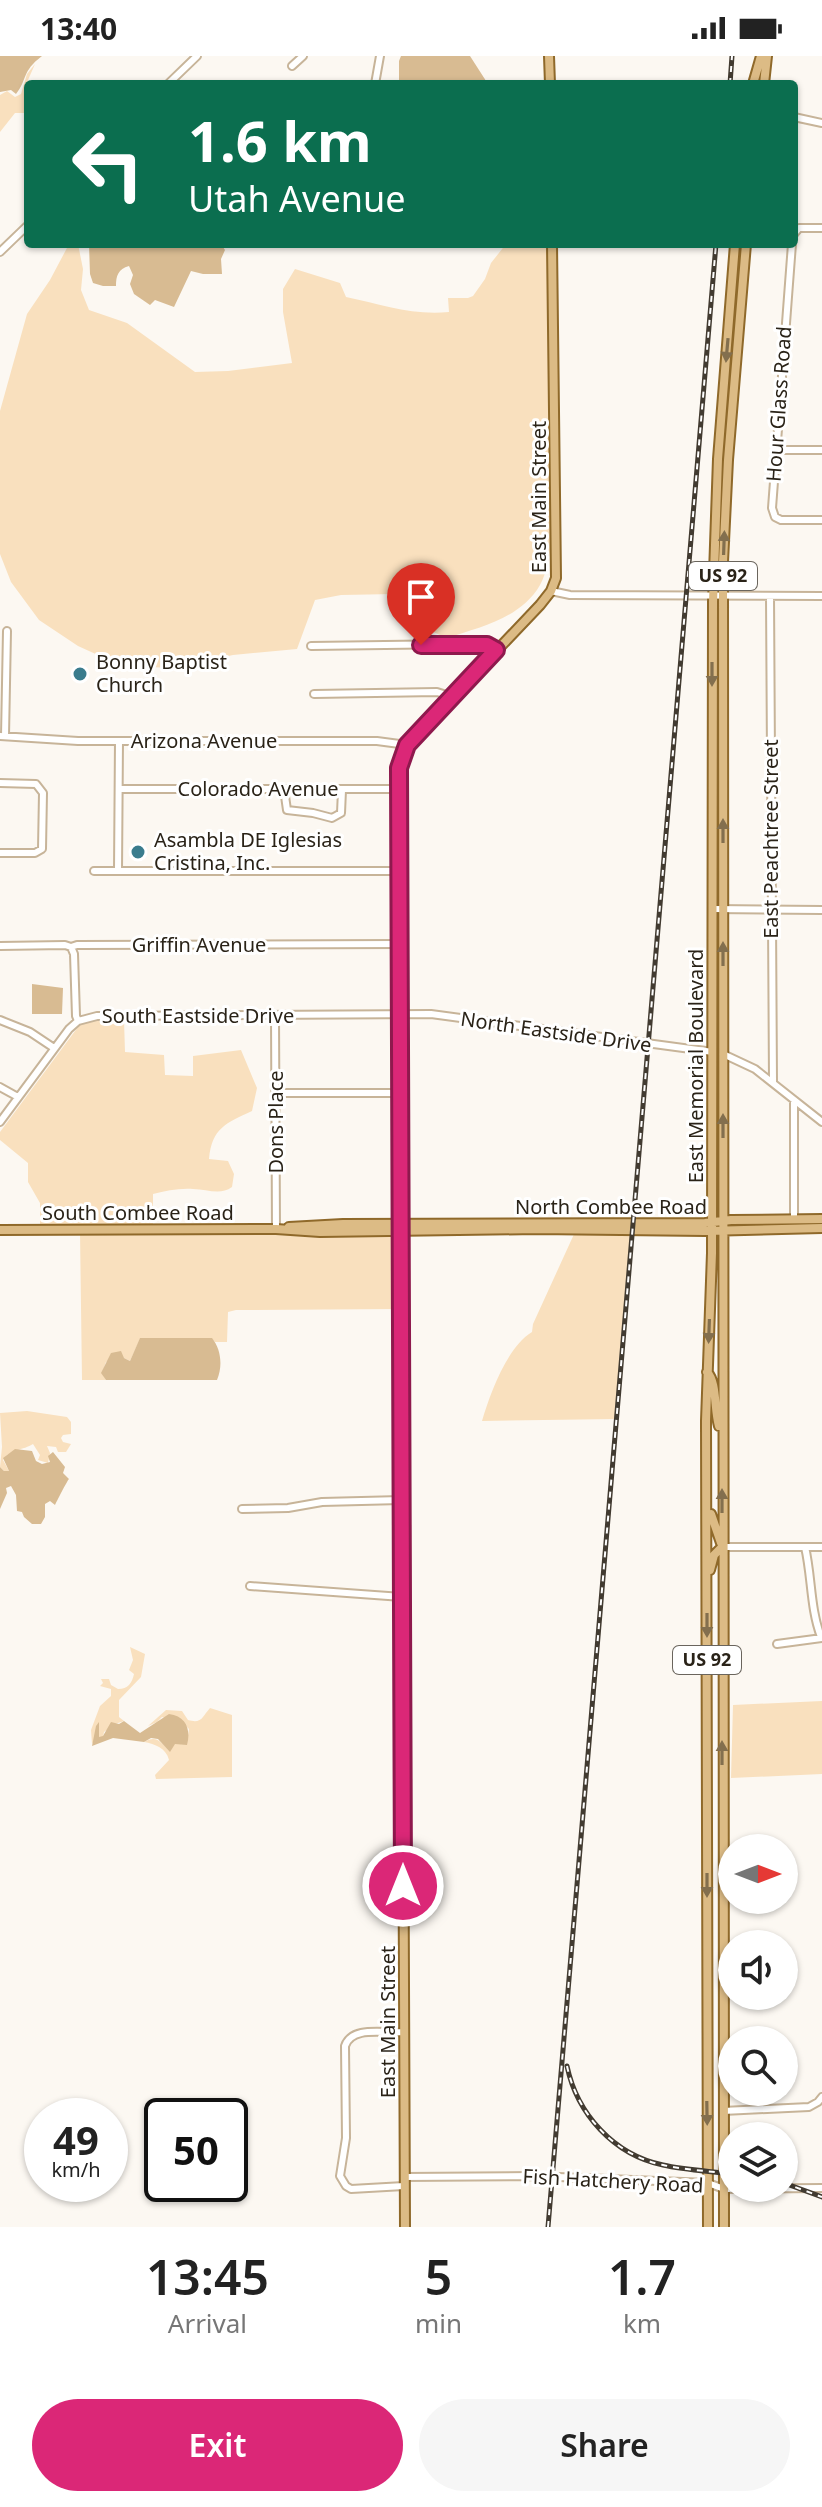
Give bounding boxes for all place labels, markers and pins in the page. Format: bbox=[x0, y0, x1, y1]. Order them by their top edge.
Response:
pin bbox=[387, 563, 455, 645]
place label: Bonny Baptist Church bbox=[96, 648, 227, 698]
marker: Bonny Baptist Church bbox=[71, 665, 89, 683]
place label: Asambla DE Iglesias Cristina, Inc. bbox=[154, 826, 342, 876]
marker: Asambla DE Iglesias Cristina, Inc. bbox=[129, 843, 147, 861]

